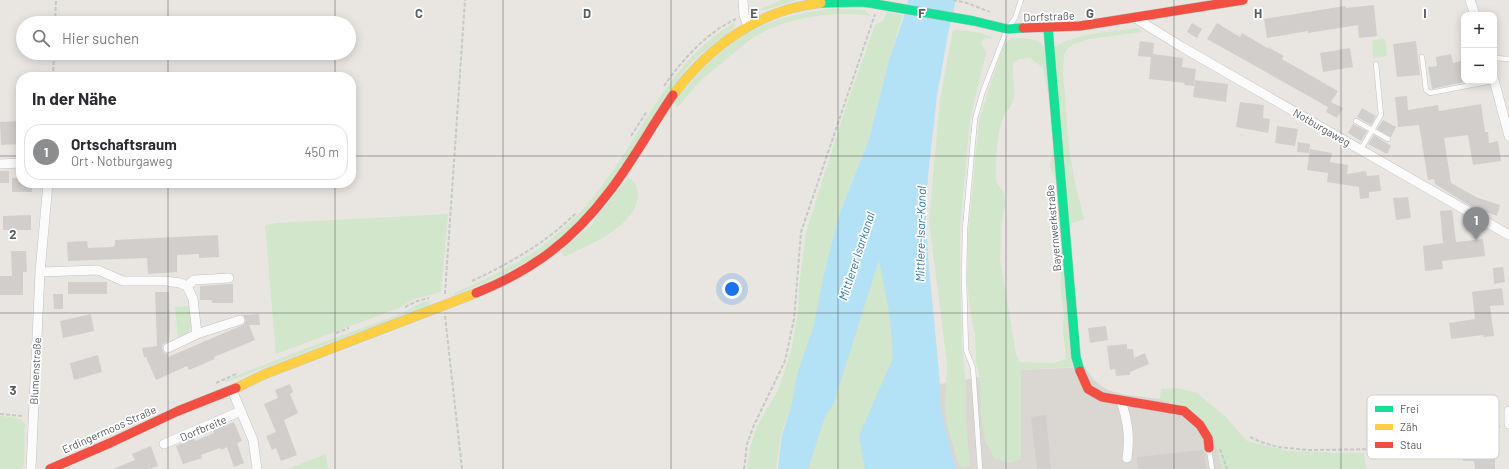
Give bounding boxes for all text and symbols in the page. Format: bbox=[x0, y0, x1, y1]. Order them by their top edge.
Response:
text: C bbox=[415, 5, 423, 21]
text: D bbox=[583, 5, 591, 21]
text: E bbox=[750, 5, 758, 21]
text: F bbox=[918, 5, 926, 21]
text: G bbox=[1086, 5, 1094, 21]
text: H bbox=[1254, 5, 1262, 21]
text: I bbox=[1423, 5, 1427, 21]
street label: Dorfstraße bbox=[1023, 9, 1075, 23]
map controls bbox=[1461, 12, 1497, 84]
button: + bbox=[1461, 12, 1497, 48]
search box bbox=[16, 16, 356, 60]
icon: search bbox=[30, 27, 52, 49]
text: Hier suchen bbox=[62, 29, 139, 47]
button: − bbox=[1461, 48, 1497, 84]
text: In der Nähe bbox=[32, 88, 117, 108]
street label: Notburgaweg bbox=[1291, 105, 1353, 149]
text: Ortschaftsraum bbox=[71, 135, 177, 153]
text: 1 bbox=[44, 144, 48, 160]
text: 450 m bbox=[304, 144, 339, 160]
text: Ort · Notburgaweg bbox=[71, 153, 172, 169]
street label: Bayernwerkstraße bbox=[1043, 184, 1063, 272]
water label: Mittlere-Isar-Kanal bbox=[912, 186, 928, 282]
pin: 1 bbox=[1463, 207, 1489, 240]
water label: Mittlerer Isarkanal bbox=[835, 210, 877, 302]
text: 2 bbox=[9, 226, 17, 242]
your location bbox=[722, 279, 742, 299]
street label: Blumenstraße bbox=[27, 337, 43, 405]
text: 3 bbox=[9, 382, 17, 398]
legend bbox=[1367, 395, 1499, 459]
street label: Erdingermoos Straße bbox=[60, 402, 158, 456]
text: Frei bbox=[1400, 402, 1419, 415]
street label: Dorfbreite bbox=[178, 412, 228, 444]
text: Zäh bbox=[1400, 420, 1418, 433]
text: Stau bbox=[1400, 438, 1422, 451]

